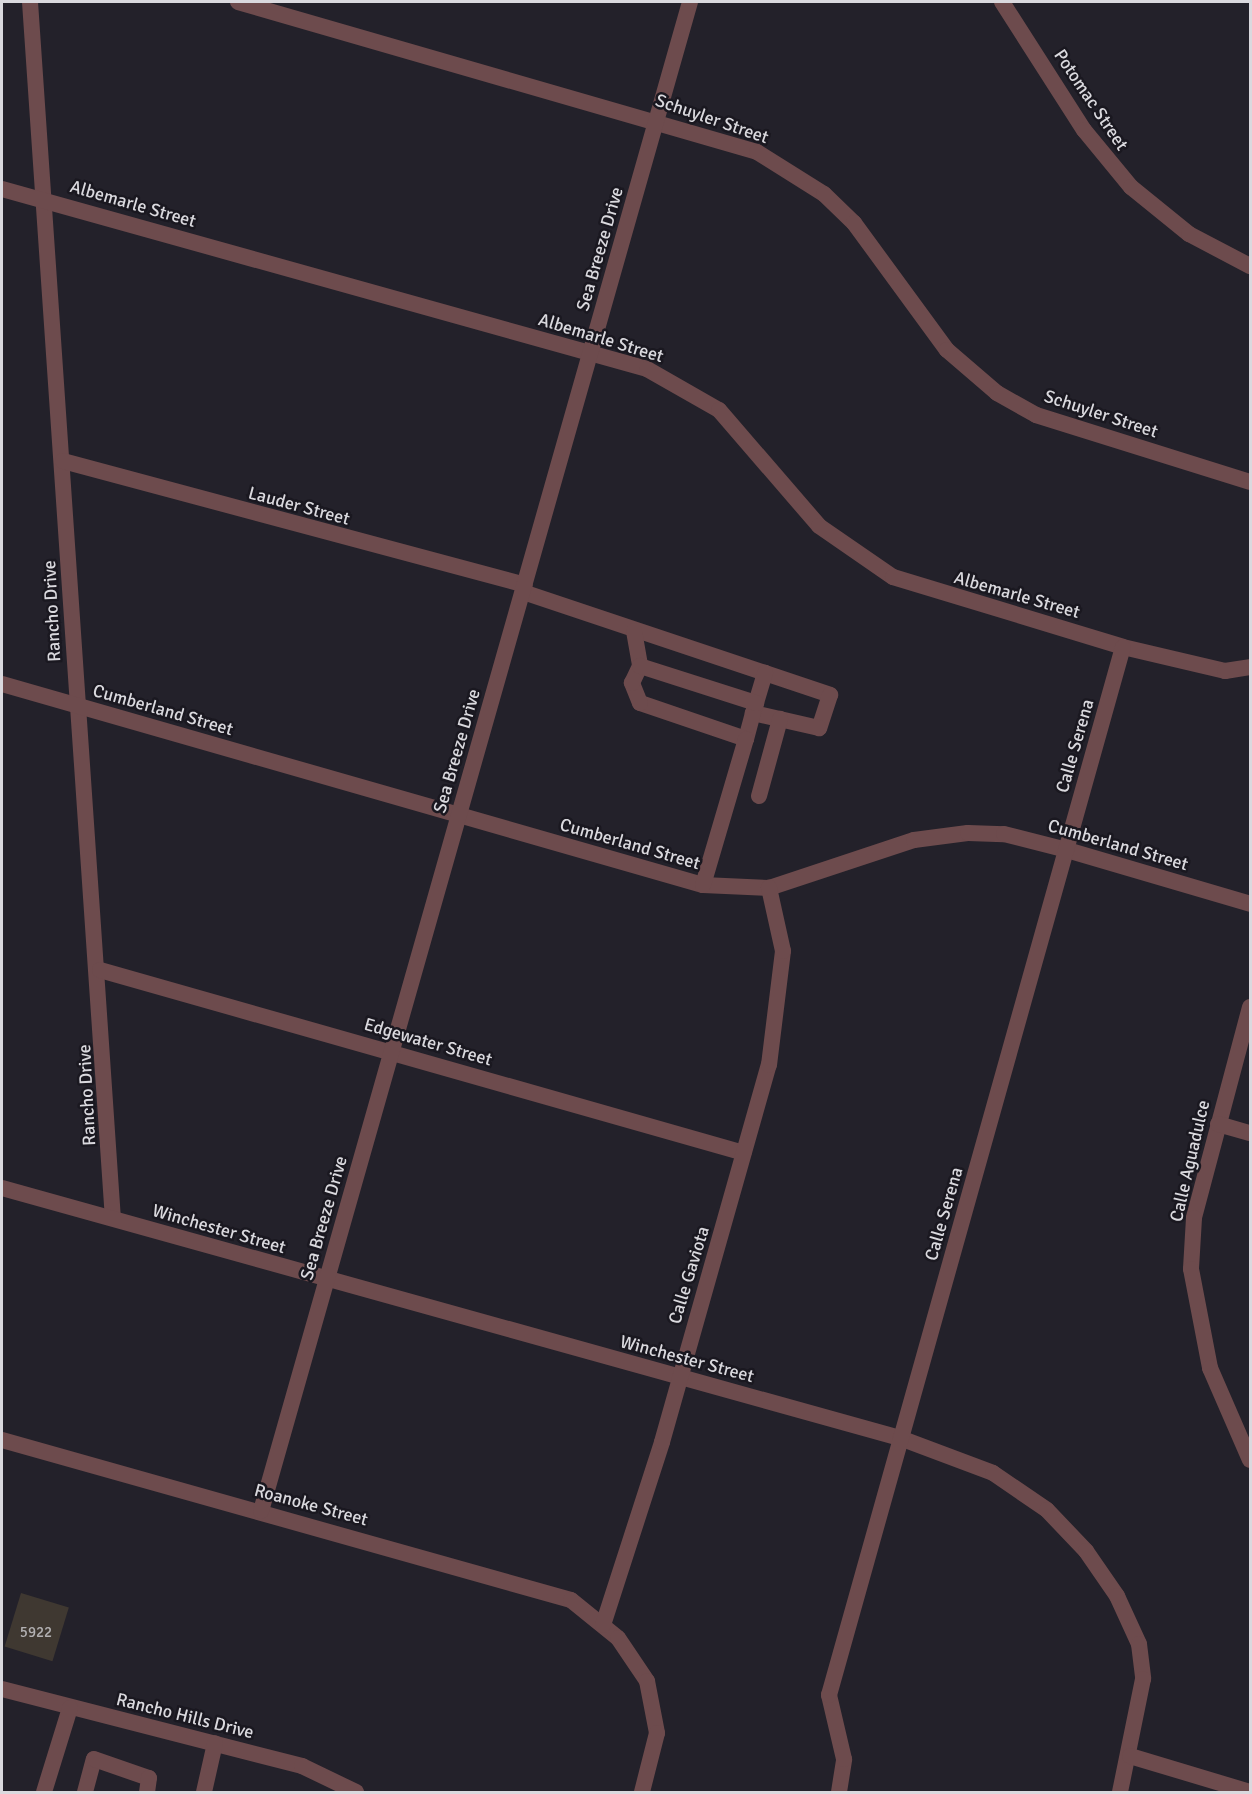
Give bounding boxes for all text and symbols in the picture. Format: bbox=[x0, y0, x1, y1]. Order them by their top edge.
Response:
street label: Potomac Street bbox=[1049, 45, 1133, 155]
street label: Schuyler Street bbox=[653, 90, 771, 148]
street label: Albemarle Street bbox=[68, 176, 198, 232]
street label: Sea Breeze Drive bbox=[572, 184, 628, 314]
street label: Albemarle Street bbox=[536, 309, 666, 367]
street label: Schuyler Street bbox=[1041, 385, 1161, 443]
street label: Lauder Street bbox=[246, 482, 352, 530]
street label: Rancho Drive bbox=[39, 560, 65, 662]
street label: Albemarle Street bbox=[952, 567, 1082, 623]
street label: Cumberland Street bbox=[90, 680, 236, 740]
street label: Sea Breeze Drive bbox=[429, 686, 485, 816]
street label: Calle Serena bbox=[1051, 697, 1099, 795]
street label: Cumberland Street bbox=[557, 814, 703, 874]
street label: Cumberland Street bbox=[1045, 815, 1191, 875]
street label: Edgewater Street bbox=[361, 1013, 495, 1071]
street label: Rancho Drive bbox=[74, 1044, 100, 1146]
street label: Calle Aguadulce bbox=[1166, 1098, 1214, 1224]
street label: Sea Breeze Drive bbox=[296, 1153, 352, 1283]
street label: Calle Serena bbox=[920, 1165, 968, 1263]
street label: Winchester Street bbox=[150, 1200, 288, 1258]
street label: Calle Gaviota bbox=[664, 1224, 714, 1326]
street label: Winchester Street bbox=[618, 1331, 756, 1387]
street label: Roanoke Street bbox=[252, 1479, 370, 1531]
house number: 5922 bbox=[20, 1624, 52, 1642]
street label: Rancho Hills Drive bbox=[114, 1688, 256, 1744]

